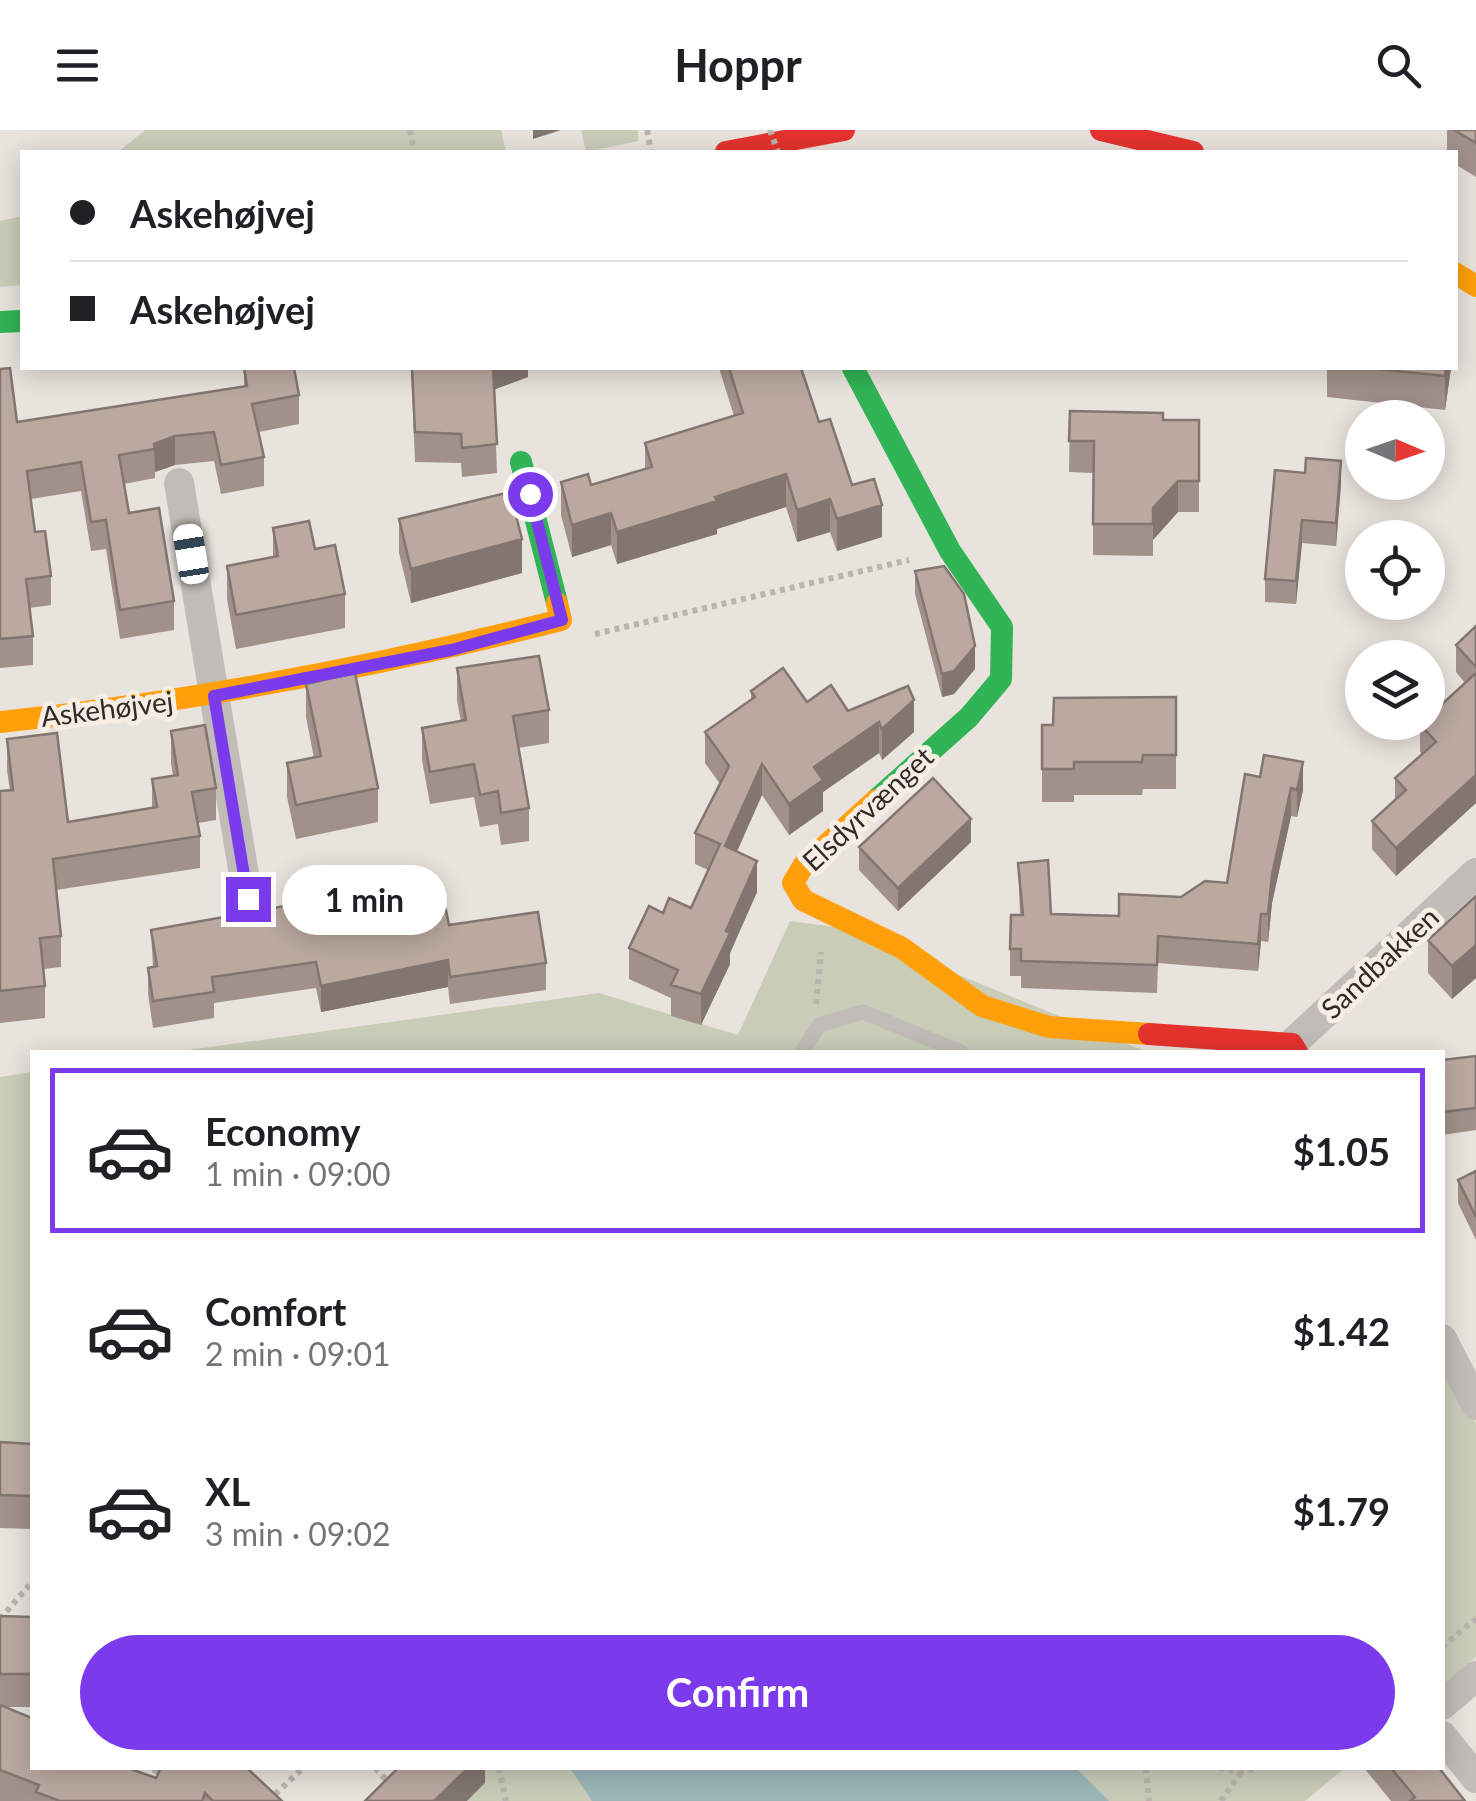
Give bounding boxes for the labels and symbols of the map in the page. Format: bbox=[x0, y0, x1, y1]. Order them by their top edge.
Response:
north arrow bbox=[1345, 400, 1445, 500]
route start bbox=[508, 472, 553, 517]
car bbox=[171, 522, 211, 586]
street label: Askehøjvej bbox=[39, 683, 175, 733]
street label: Elsdyrvænget bbox=[795, 739, 940, 877]
callout: 1 min bbox=[283, 864, 448, 934]
route end bbox=[226, 877, 271, 922]
street label: Sandbakken bbox=[1314, 899, 1445, 1025]

